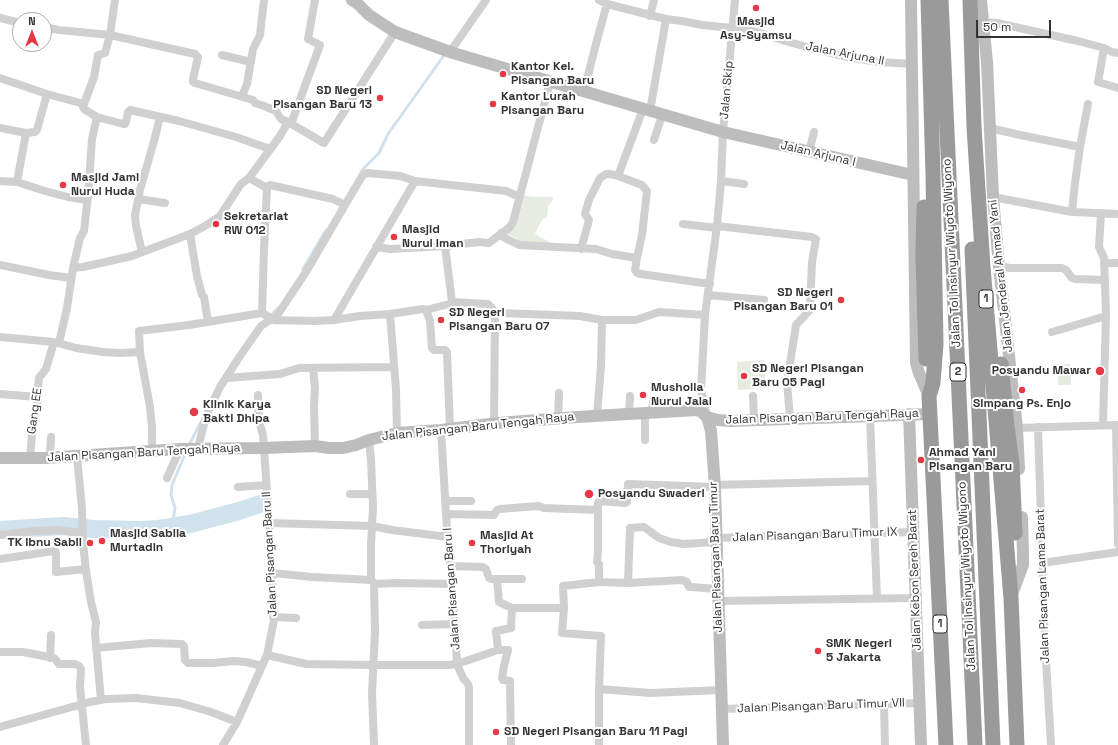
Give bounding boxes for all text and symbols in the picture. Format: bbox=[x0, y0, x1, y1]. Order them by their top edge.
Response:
marker: Masjid Asy-Syamsu bbox=[751, 3, 761, 13]
north arrow bbox=[12, 12, 52, 52]
scale bar bbox=[978, 12, 1053, 38]
text: N bbox=[28, 14, 36, 28]
place label: Masjid Asy-Syamsu bbox=[720, 15, 792, 43]
text: 50 m bbox=[983, 19, 1011, 35]
street label: Jalan Arjuna II bbox=[805, 39, 885, 69]
place label: Kantor Kel. Pisangan Baru bbox=[511, 60, 594, 88]
street label: Jalan Skip bbox=[717, 60, 737, 120]
marker: Kantor Kel. Pisangan Baru bbox=[498, 69, 508, 79]
place label: SD Negeri Pisangan Baru 13 bbox=[273, 84, 372, 112]
place label: Kantor Lurah Pisangan Baru bbox=[501, 90, 584, 118]
marker: SD Negeri Pisangan Baru 13 bbox=[375, 93, 385, 103]
marker: Kantor Lurah Pisangan Baru bbox=[488, 99, 498, 109]
street label: Jalan Arjuna I bbox=[779, 138, 857, 170]
street label: Jalan Tol Insinyur Wiyoto Wiyono bbox=[940, 158, 964, 348]
place label: Masjid Jami Nurul Huda bbox=[71, 171, 139, 199]
marker: Masjid Jami Nurul Huda bbox=[58, 180, 68, 190]
street label: Jalan Jenderal Ahmad Yani bbox=[986, 199, 1016, 353]
place label: Sekretariat RW 012 bbox=[224, 210, 289, 238]
marker: Sekretariat RW 012 bbox=[211, 219, 221, 229]
place label: Masjid Nurul Iman bbox=[402, 223, 464, 251]
marker: Masjid Nurul Iman bbox=[389, 232, 399, 242]
place label: SD Negeri Pisangan Baru 01 bbox=[734, 286, 833, 314]
road number: 1 bbox=[979, 290, 993, 308]
marker: SD Negeri Pisangan Baru 01 bbox=[836, 295, 846, 305]
place label: SD Negeri Pisangan Baru 07 bbox=[449, 306, 549, 334]
marker: SD Negeri Pisangan Baru 07 bbox=[436, 315, 446, 325]
place label: SD Negeri Pisangan Baru 05 Pagi bbox=[752, 362, 864, 390]
road number: 2 bbox=[950, 363, 966, 381]
place label: Posyandu Mawar bbox=[992, 364, 1091, 378]
marker: Posyandu Mawar bbox=[1094, 365, 1106, 377]
marker: SD Negeri Pisangan Baru 05 Pagi bbox=[739, 371, 749, 381]
place label: Musholla Nurul Jalal bbox=[651, 381, 712, 409]
marker: Simpang Ps. Enjo bbox=[1017, 385, 1027, 395]
street label: Gang EE bbox=[25, 387, 45, 435]
marker: Musholla Nurul Jalal bbox=[638, 390, 648, 400]
place label: Simpang Ps. Enjo bbox=[973, 397, 1071, 411]
place label: Klinik Karya Bakti Dhipa bbox=[203, 398, 271, 426]
marker: Klinik Karya Bakti Dhipa bbox=[188, 406, 200, 418]
street label: Jalan Pisangan Baru Tengah Raya bbox=[725, 406, 919, 428]
street label: Jalan Pisangan Baru Tengah Raya bbox=[381, 410, 575, 444]
street label: Jalan Pisangan Baru Tengah Raya bbox=[47, 441, 241, 465]
place label: Ahmad Yani Pisangan Baru bbox=[929, 446, 1012, 474]
marker: Ahmad Yani Pisangan Baru bbox=[916, 455, 926, 465]
street label: Jalan Pisangan Baru Timur bbox=[706, 481, 726, 633]
street label: Jalan Tol Insinyur Wiyoto Wiyono bbox=[955, 481, 979, 671]
place label: Posyandu Swaderi bbox=[598, 487, 705, 501]
marker: Posyandu Swaderi bbox=[583, 488, 595, 500]
street label: Jalan Pisangan Baru II bbox=[260, 491, 280, 617]
street label: Jalan Pisangan Lama Barat bbox=[1033, 508, 1053, 664]
street label: Jalan Kebon Sereh Barat bbox=[905, 509, 925, 651]
street label: Jalan Pisangan Baru Timur IX bbox=[732, 525, 898, 545]
place label: Masjid Sabila Murtadin bbox=[110, 527, 186, 555]
street label: Jalan Pisangan Baru I bbox=[441, 527, 463, 651]
place label: Masjid At Thoriyah bbox=[480, 529, 534, 557]
place label: TK Ibnu Sabil bbox=[8, 536, 82, 550]
marker: Masjid Sabila Murtadin bbox=[97, 536, 107, 546]
marker: TK Ibnu Sabil bbox=[85, 538, 95, 548]
marker: Masjid At Thoriyah bbox=[467, 538, 477, 548]
road number: 1 bbox=[933, 615, 947, 633]
place label: SMK Negeri 5 Jakarta bbox=[826, 637, 892, 665]
marker: SMK Negeri 5 Jakarta bbox=[813, 646, 823, 656]
street label: Jalan Pisangan Baru Timur VII bbox=[737, 696, 905, 716]
place label: SD Negeri Pisangan Baru 11 Pagi bbox=[504, 725, 688, 739]
marker: SD Negeri Pisangan Baru 11 Pagi bbox=[491, 727, 501, 737]

